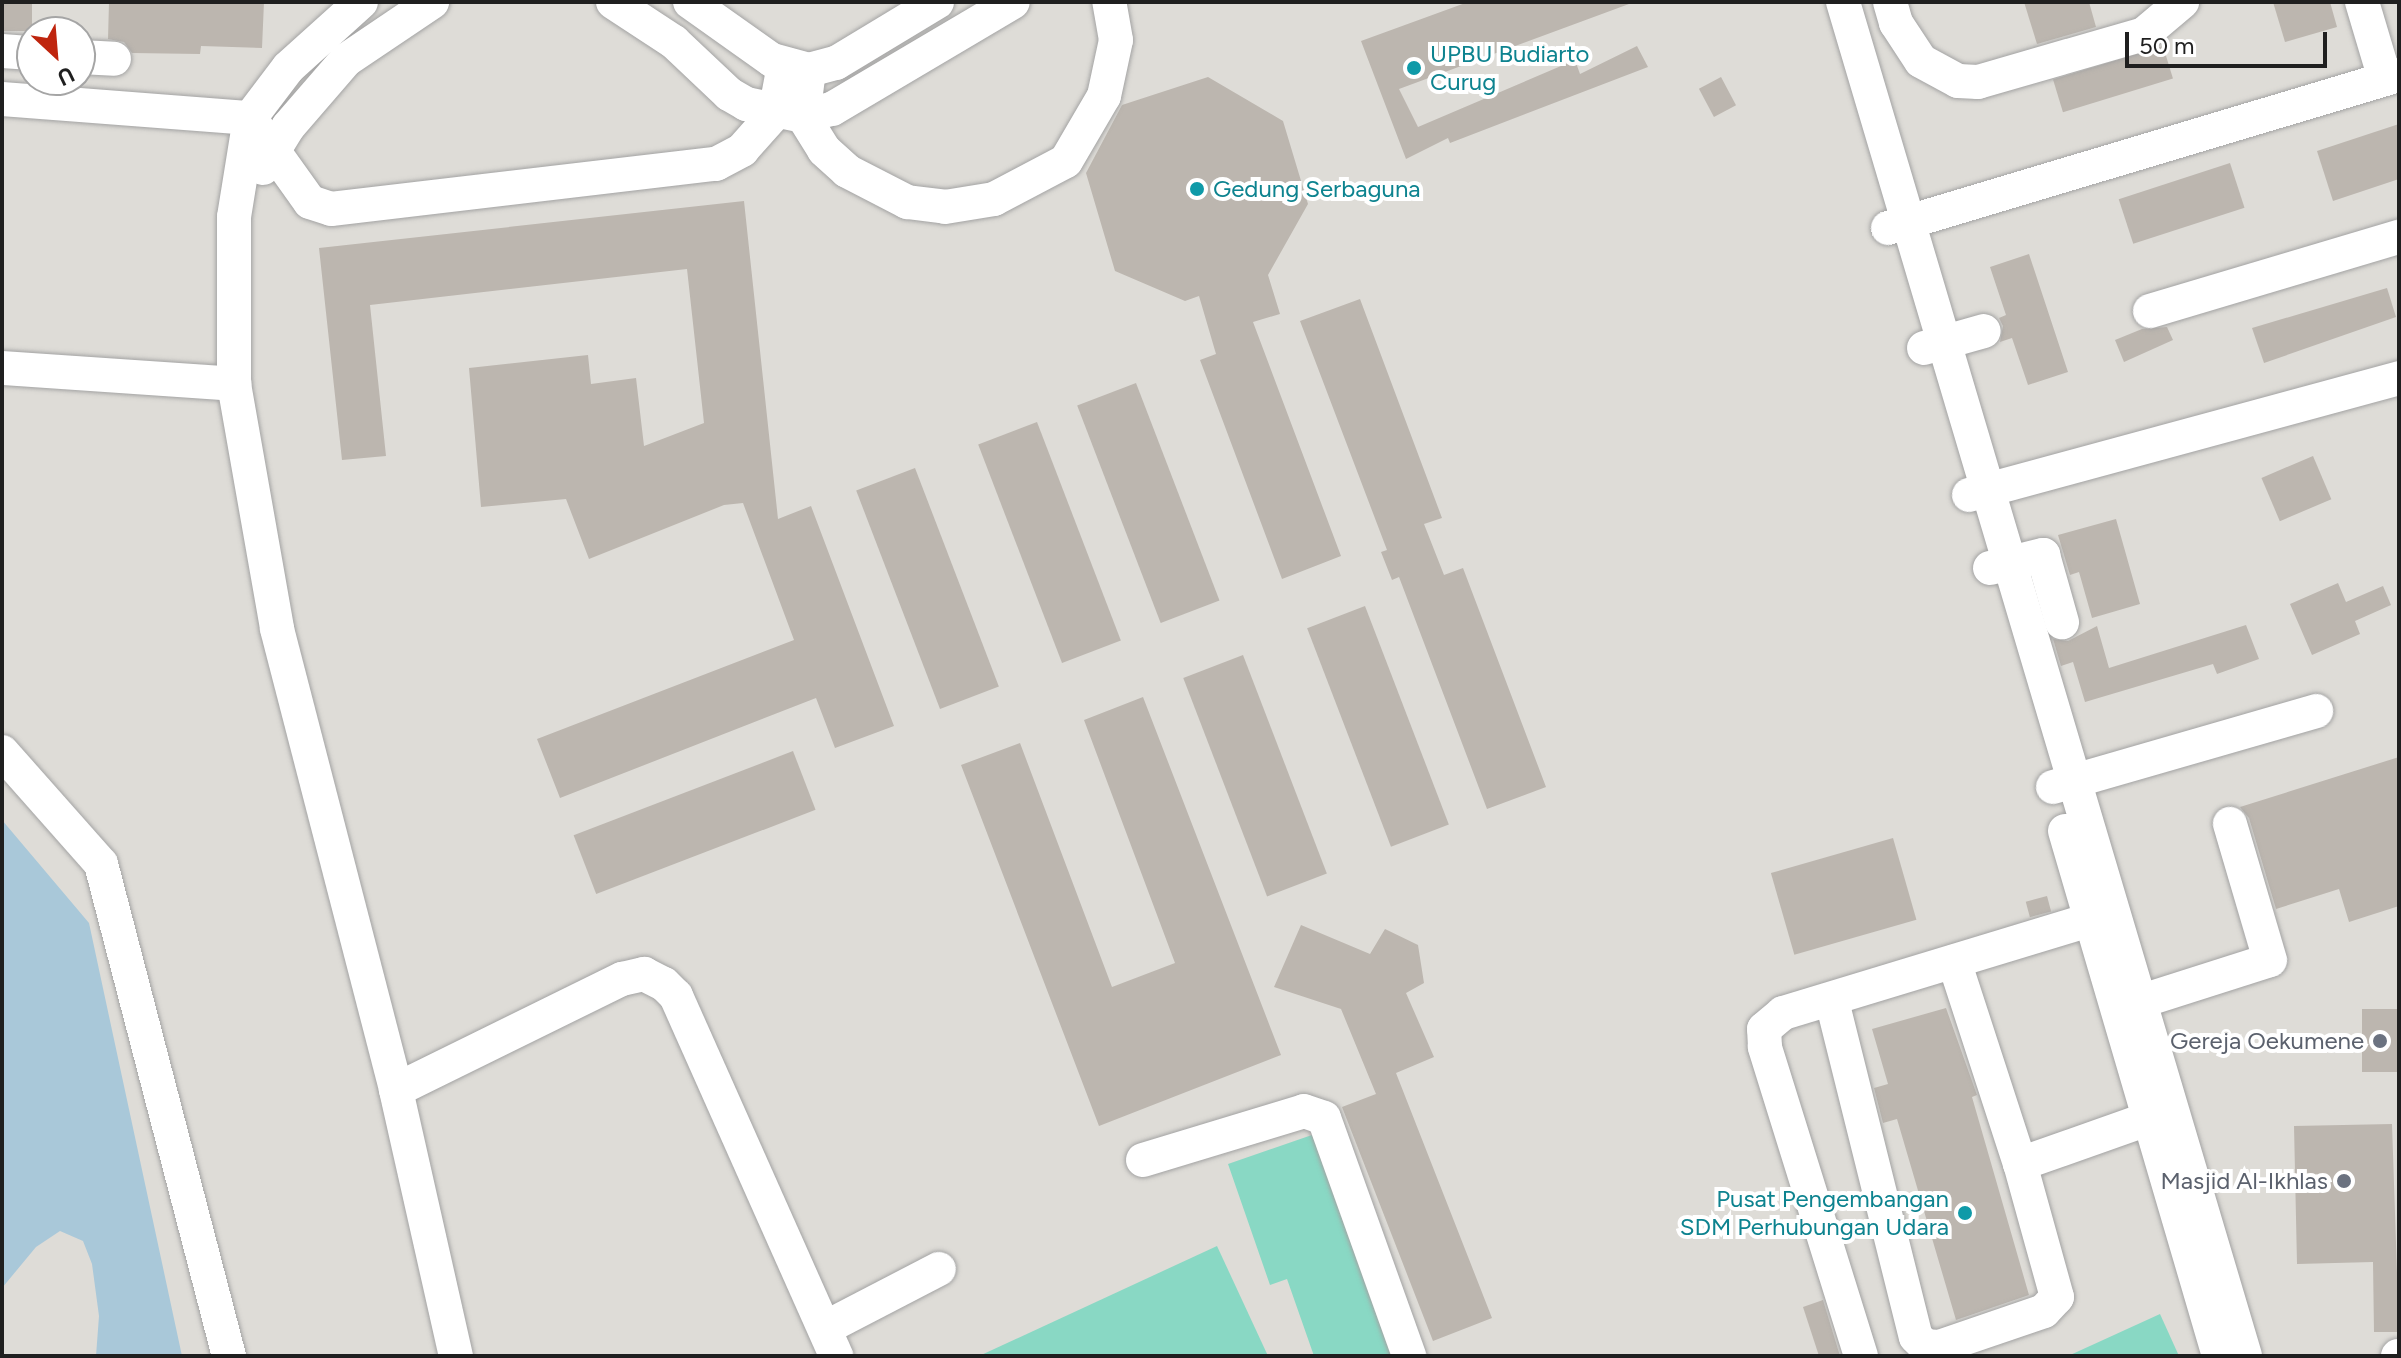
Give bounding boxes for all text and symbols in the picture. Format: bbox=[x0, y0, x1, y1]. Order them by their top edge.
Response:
north arrow bbox=[16, 16, 96, 96]
scale bar bbox=[2129, 16, 2331, 66]
text: 50 m bbox=[2139, 31, 2195, 60]
place label: UPBU Budiarto Curug bbox=[1430, 40, 1589, 96]
marker: UPBU Budiarto Curug bbox=[1405, 59, 1423, 77]
text: U bbox=[53, 61, 79, 92]
place label: Gedung Serbaguna bbox=[1213, 175, 1421, 203]
marker: Gedung Serbaguna bbox=[1188, 180, 1206, 198]
place label: Gereja Oekumene bbox=[2170, 1027, 2364, 1055]
marker: Gereja Oekumene bbox=[2371, 1032, 2389, 1050]
place label: Masjid Al-Ikhlas bbox=[2160, 1167, 2328, 1195]
marker: Masjid Al-Ikhlas bbox=[2335, 1172, 2353, 1190]
place label: Pusat Pengembangan SDM Perhubungan Udara bbox=[1680, 1185, 1949, 1241]
marker: Pusat Pengembangan SDM Perhubungan Udara bbox=[1956, 1204, 1974, 1222]

